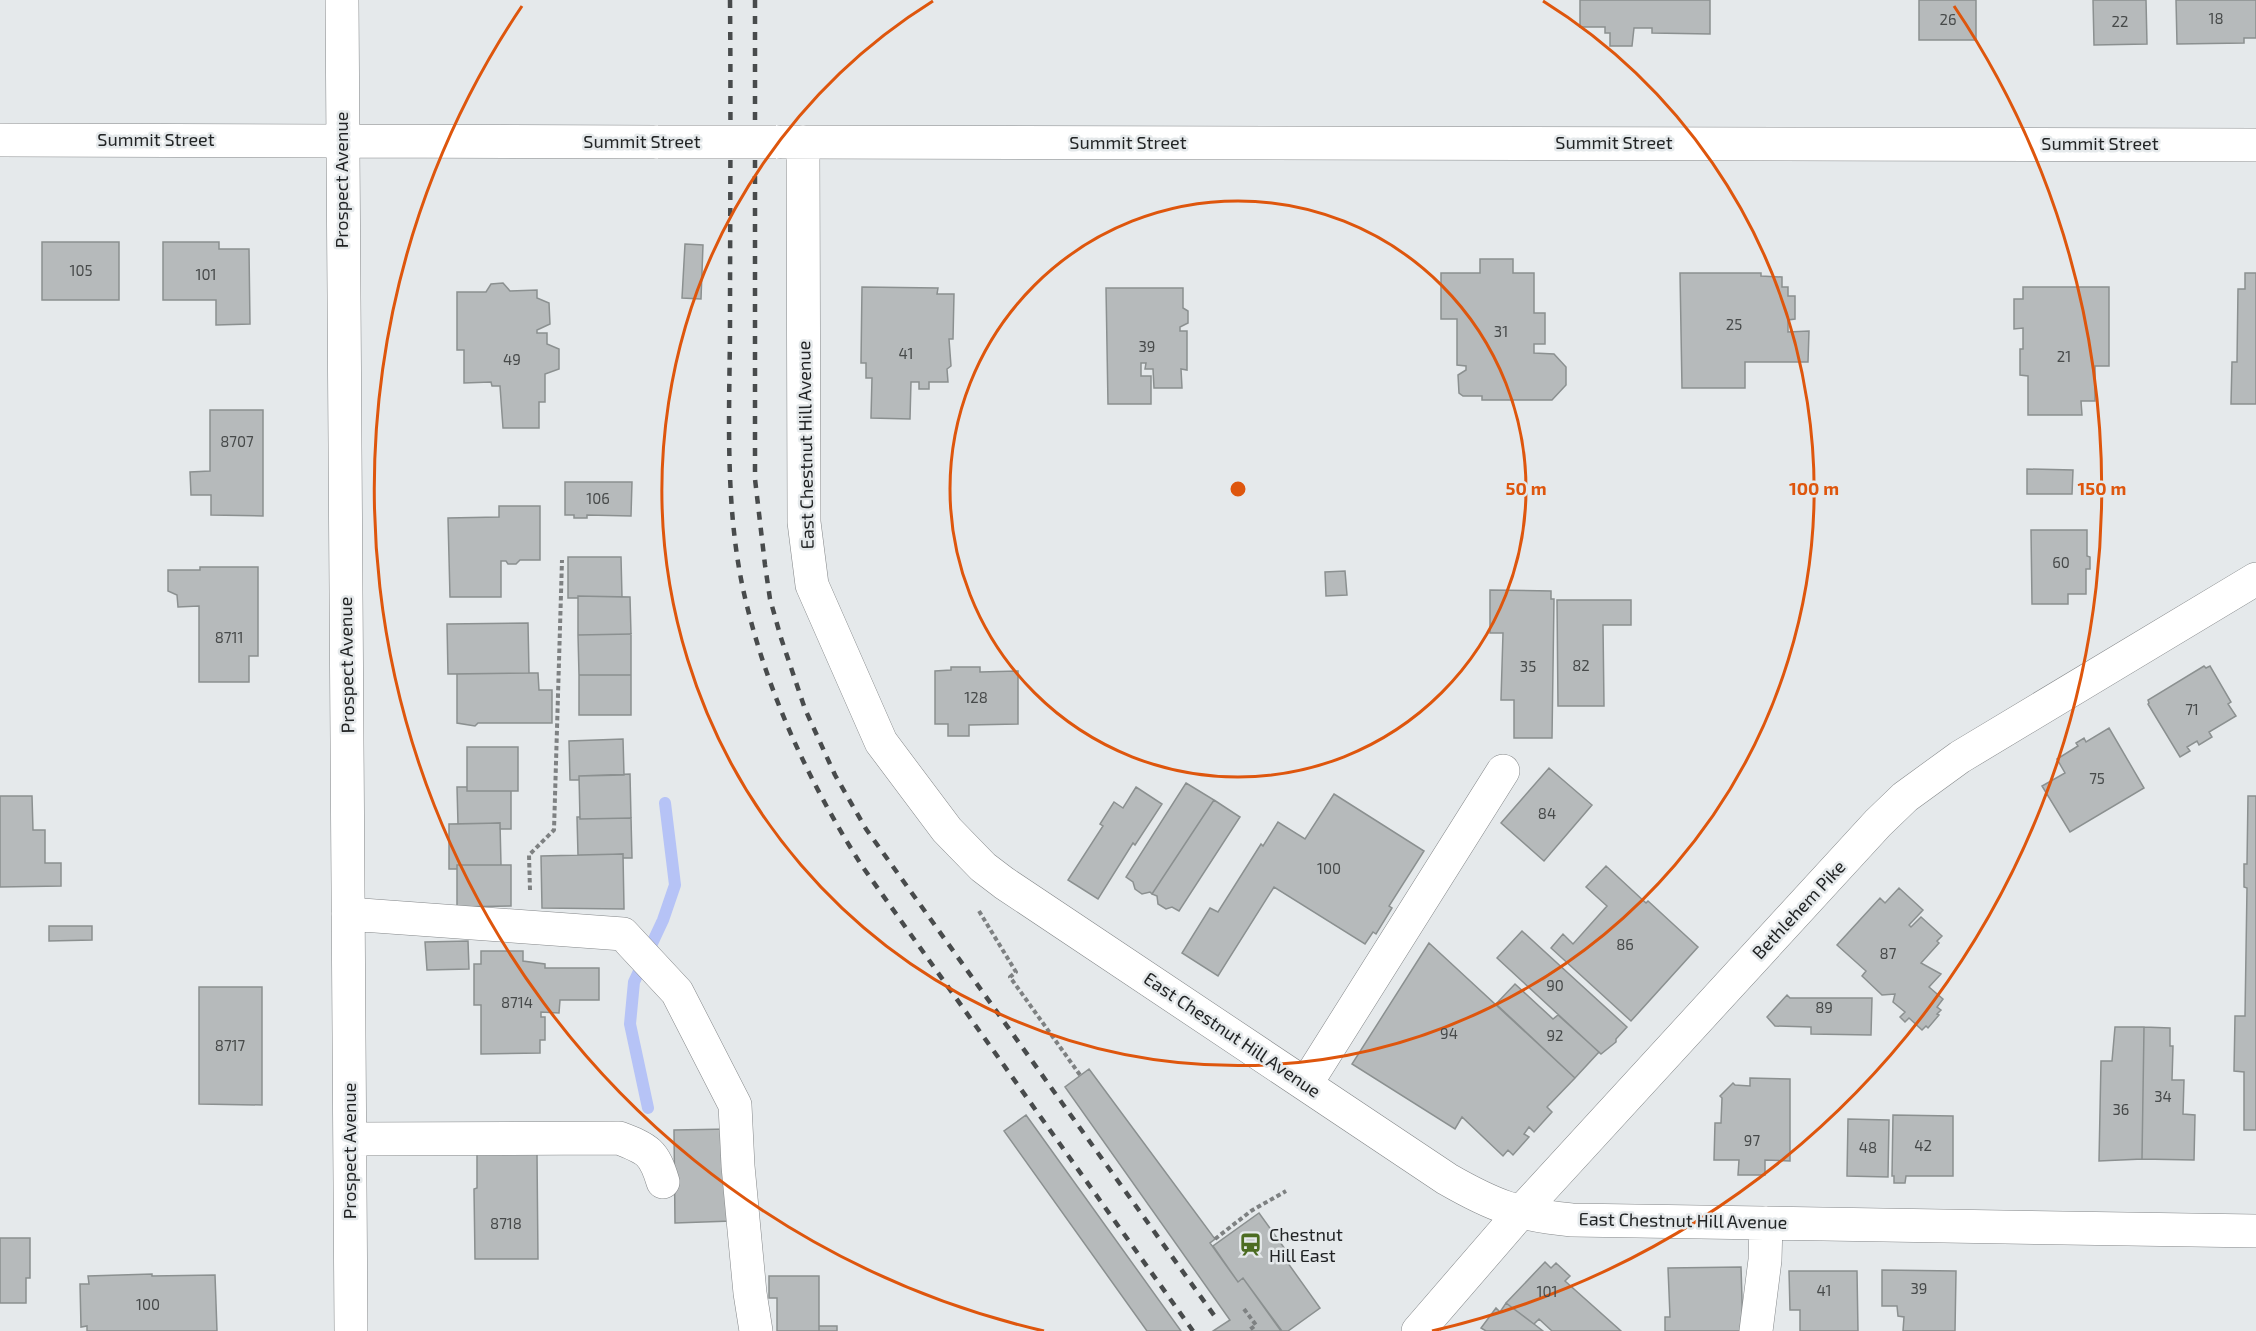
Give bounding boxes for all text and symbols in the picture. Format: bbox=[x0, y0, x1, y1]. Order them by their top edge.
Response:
house number: 18 bbox=[2208, 9, 2224, 27]
house number: 26 bbox=[1939, 10, 1957, 28]
house number: 22 bbox=[2112, 12, 2128, 30]
street label: Prospect Avenue bbox=[330, 112, 352, 248]
street label: Summit Street bbox=[97, 128, 215, 150]
street label: Summit Street bbox=[583, 130, 701, 152]
street label: Summit Street bbox=[1069, 131, 1187, 153]
street label: Summit Street bbox=[1555, 131, 1673, 153]
street label: Summit Street bbox=[2041, 132, 2159, 154]
house number: 105 bbox=[69, 261, 93, 279]
house number: 101 bbox=[196, 265, 217, 283]
house number: 25 bbox=[1726, 315, 1742, 333]
house number: 31 bbox=[1494, 322, 1508, 340]
house number: 39 bbox=[1139, 337, 1155, 355]
street label: East Chestnut Hill Avenue bbox=[792, 341, 818, 549]
house number: 41 bbox=[898, 344, 914, 362]
house number: 21 bbox=[2057, 347, 2071, 365]
house number: 49 bbox=[503, 350, 521, 368]
house number: 8707 bbox=[220, 432, 254, 450]
text: 50 m bbox=[1505, 477, 1547, 499]
text: 100 m bbox=[1789, 477, 1839, 499]
text: 150 m bbox=[2078, 477, 2126, 499]
centre of rings bbox=[1228, 479, 1248, 499]
house number: 106 bbox=[586, 489, 610, 507]
house number: 60 bbox=[2052, 553, 2070, 571]
street label: Prospect Avenue bbox=[334, 597, 358, 734]
house number: 8711 bbox=[215, 628, 243, 646]
house number: 82 bbox=[1572, 656, 1590, 674]
house number: 35 bbox=[1520, 657, 1536, 675]
house number: 128 bbox=[964, 688, 988, 706]
house number: 71 bbox=[2185, 700, 2199, 718]
house number: 75 bbox=[2089, 769, 2105, 787]
house number: 84 bbox=[1538, 804, 1556, 822]
street label: Bethlehem Pike bbox=[1747, 855, 1850, 963]
house number: 100 bbox=[1317, 859, 1341, 877]
house number: 86 bbox=[1616, 935, 1634, 953]
house number: 87 bbox=[1880, 944, 1897, 962]
street label: East Chestnut Hill Avenue bbox=[1140, 967, 1325, 1102]
house number: 90 bbox=[1546, 976, 1564, 994]
house number: 8714 bbox=[501, 993, 533, 1011]
house number: 89 bbox=[1815, 998, 1833, 1016]
house number: 94 bbox=[1440, 1024, 1458, 1042]
house number: 92 bbox=[1546, 1026, 1564, 1044]
house number: 8717 bbox=[215, 1036, 246, 1054]
street label: Prospect Avenue bbox=[338, 1083, 360, 1219]
house number: 34 bbox=[2154, 1087, 2172, 1105]
house number: 36 bbox=[2113, 1100, 2129, 1118]
house number: 97 bbox=[1744, 1131, 1760, 1149]
house number: 42 bbox=[1914, 1136, 1932, 1154]
house number: 48 bbox=[1859, 1138, 1877, 1156]
street label: East Chestnut Hill Avenue bbox=[1579, 1207, 1787, 1233]
house number: 8718 bbox=[490, 1214, 522, 1232]
place label: Chestnut Hill East bbox=[1269, 1223, 1343, 1266]
station icon: Chestnut Hill East bbox=[1238, 1232, 1264, 1258]
house number: 39 bbox=[1911, 1279, 1927, 1297]
house number: 41 bbox=[1816, 1281, 1832, 1299]
house number: 101 bbox=[1537, 1282, 1558, 1300]
house number: 100 bbox=[136, 1295, 160, 1313]

